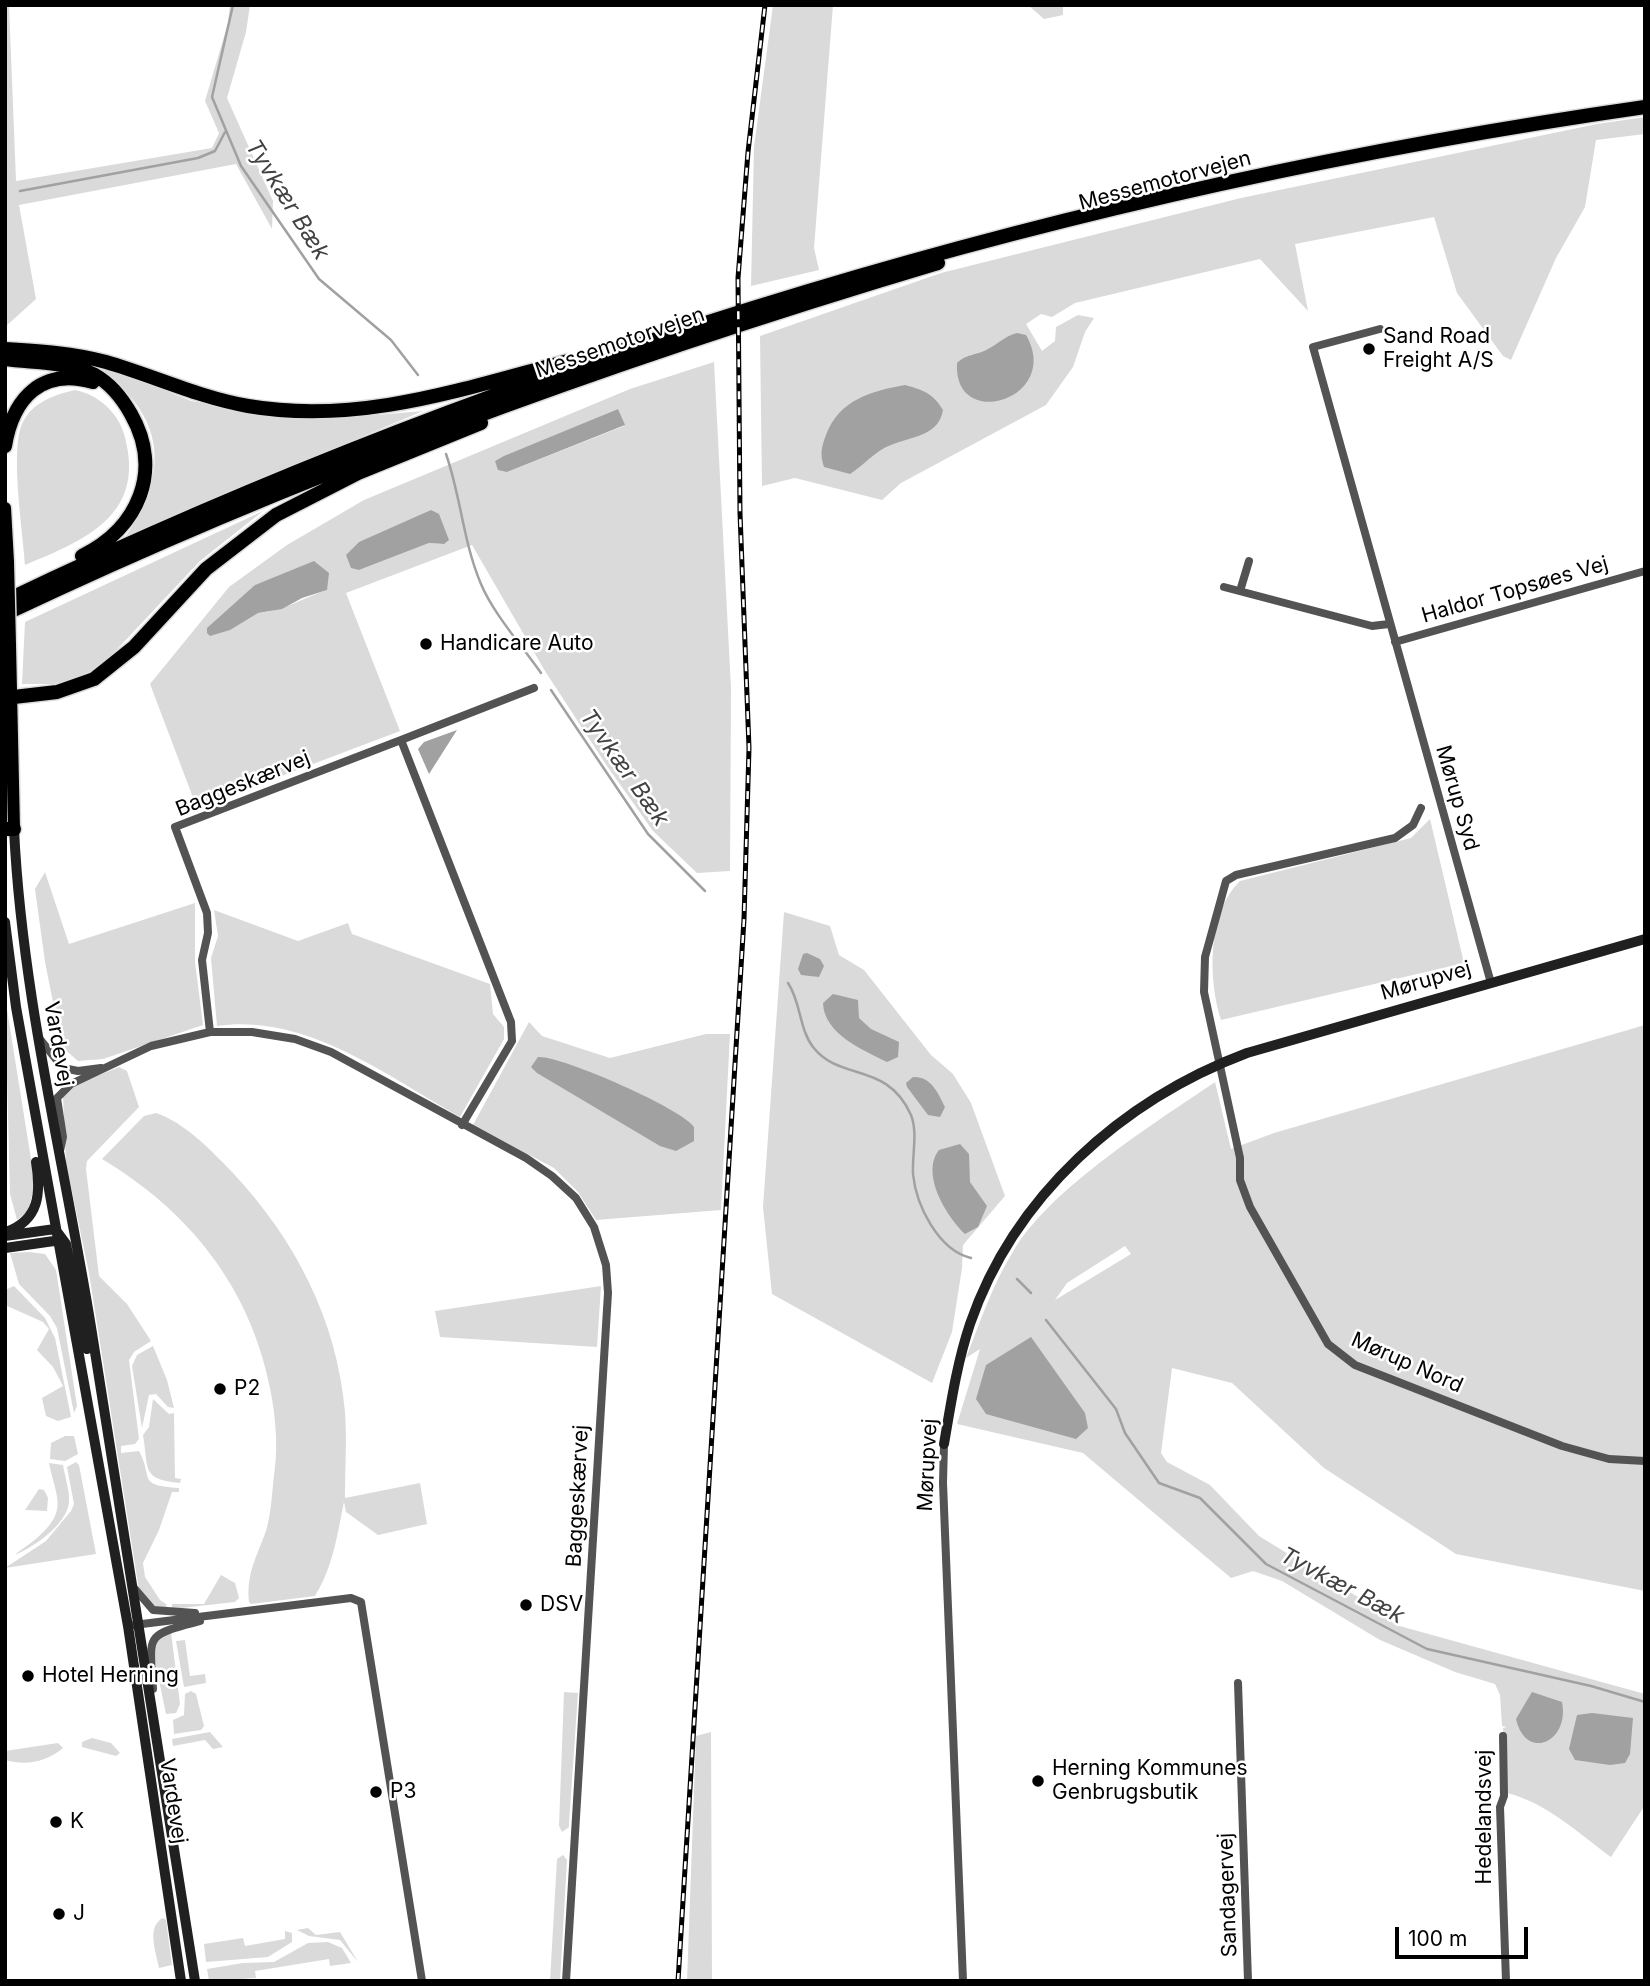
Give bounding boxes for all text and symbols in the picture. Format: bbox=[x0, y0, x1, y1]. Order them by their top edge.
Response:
water label: Tyvkær Bæk bbox=[239, 135, 335, 265]
street label: Messemotorvejen bbox=[1076, 146, 1254, 216]
street label: Messemotorvejen bbox=[532, 302, 708, 384]
place label: Sand Road Freight A/S bbox=[1383, 324, 1494, 374]
marker: Sand Road Freight A/S bbox=[1361, 341, 1377, 357]
street label: Haldor Topsøes Vej bbox=[1419, 551, 1611, 629]
place label: Handicare Auto bbox=[440, 631, 594, 657]
marker: Handicare Auto bbox=[418, 636, 434, 652]
water label: Tyvkær Bæk bbox=[574, 704, 674, 832]
street label: Mørup Syd bbox=[1430, 742, 1484, 854]
street label: Baggeskærvej bbox=[172, 746, 314, 822]
street label: Mørupvej bbox=[1378, 956, 1474, 1006]
street label: Vardevej bbox=[38, 999, 78, 1089]
street label: Mørup Nord bbox=[1347, 1327, 1467, 1399]
place label: P2 bbox=[234, 1376, 260, 1402]
marker: P2 bbox=[212, 1381, 228, 1397]
street label: Mørupvej bbox=[913, 1418, 943, 1512]
street label: Baggeskærvej bbox=[562, 1424, 594, 1568]
water label: Tyvkær Bæk bbox=[1275, 1542, 1409, 1630]
place label: DSV bbox=[540, 1592, 583, 1618]
marker: DSV bbox=[518, 1597, 534, 1613]
place label: Hotel Herning bbox=[42, 1663, 179, 1689]
marker: Hotel Herning bbox=[20, 1668, 36, 1684]
street label: Hedelandsvej bbox=[1472, 1750, 1498, 1884]
street label: Vardevej bbox=[154, 1756, 192, 1846]
place label: Herning Kommunes Genbrugsbutik bbox=[1052, 1756, 1248, 1806]
marker: Herning Kommunes Genbrugsbutik bbox=[1030, 1773, 1046, 1789]
place label: P3 bbox=[390, 1779, 416, 1805]
marker: P3 bbox=[368, 1784, 384, 1800]
place label: K bbox=[70, 1809, 84, 1835]
marker: K bbox=[48, 1814, 64, 1830]
street label: Sandagervej bbox=[1213, 1832, 1243, 1958]
place label: J bbox=[73, 1901, 85, 1927]
marker: J bbox=[51, 1906, 67, 1922]
scale bar bbox=[1398, 1912, 1531, 1956]
text: 100 m bbox=[1408, 1926, 1467, 1951]

